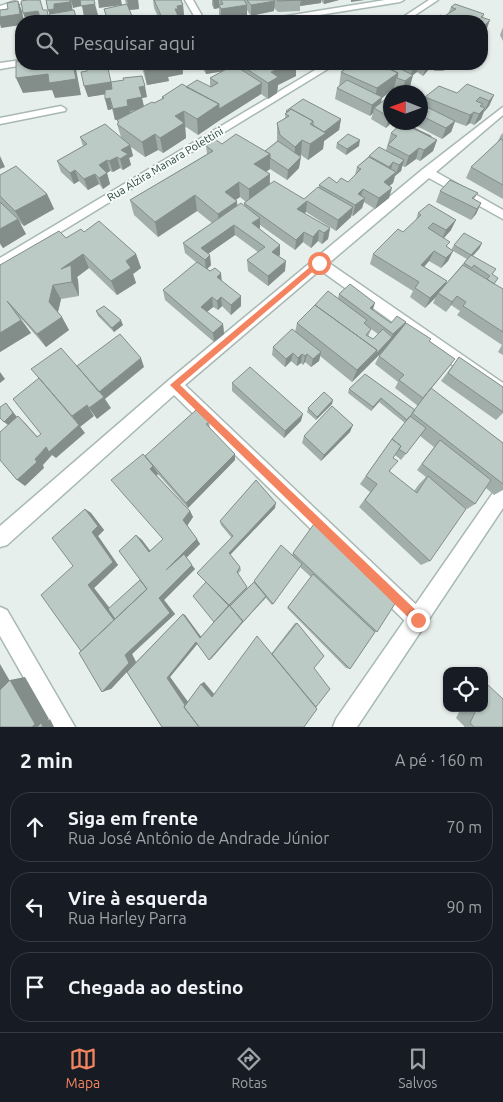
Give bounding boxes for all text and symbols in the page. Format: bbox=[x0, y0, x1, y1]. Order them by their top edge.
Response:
search box bbox=[15, 15, 488, 70]
icon: search bbox=[33, 29, 61, 57]
text: Pesquisar aqui bbox=[73, 32, 195, 54]
north arrow bbox=[383, 85, 428, 130]
street label: Rua Alzira Manara Polettini bbox=[105, 125, 225, 203]
route start bbox=[308, 252, 331, 275]
route end bbox=[407, 609, 430, 632]
map controls bbox=[443, 667, 488, 712]
button: locate bbox=[443, 667, 488, 712]
text: 2 min bbox=[20, 748, 73, 772]
text: A pé · 160 m bbox=[395, 751, 483, 769]
text: Siga em frente bbox=[68, 807, 198, 829]
icon: ahead bbox=[21, 813, 49, 841]
text: 70 m bbox=[446, 818, 482, 836]
text: Rua José Antônio de Andrade Júnior bbox=[68, 829, 329, 847]
text: Vire à esquerda bbox=[68, 887, 208, 909]
icon: left bbox=[21, 893, 49, 921]
text: 90 m bbox=[446, 898, 482, 916]
text: Rua Harley Parra bbox=[68, 909, 187, 927]
icon: arrive bbox=[21, 973, 49, 1001]
text: Chegada ao destino bbox=[68, 976, 244, 998]
tab: Mapa bbox=[66, 1045, 100, 1091]
tab: Rotas bbox=[231, 1045, 267, 1091]
tab: Salvos bbox=[398, 1045, 437, 1091]

